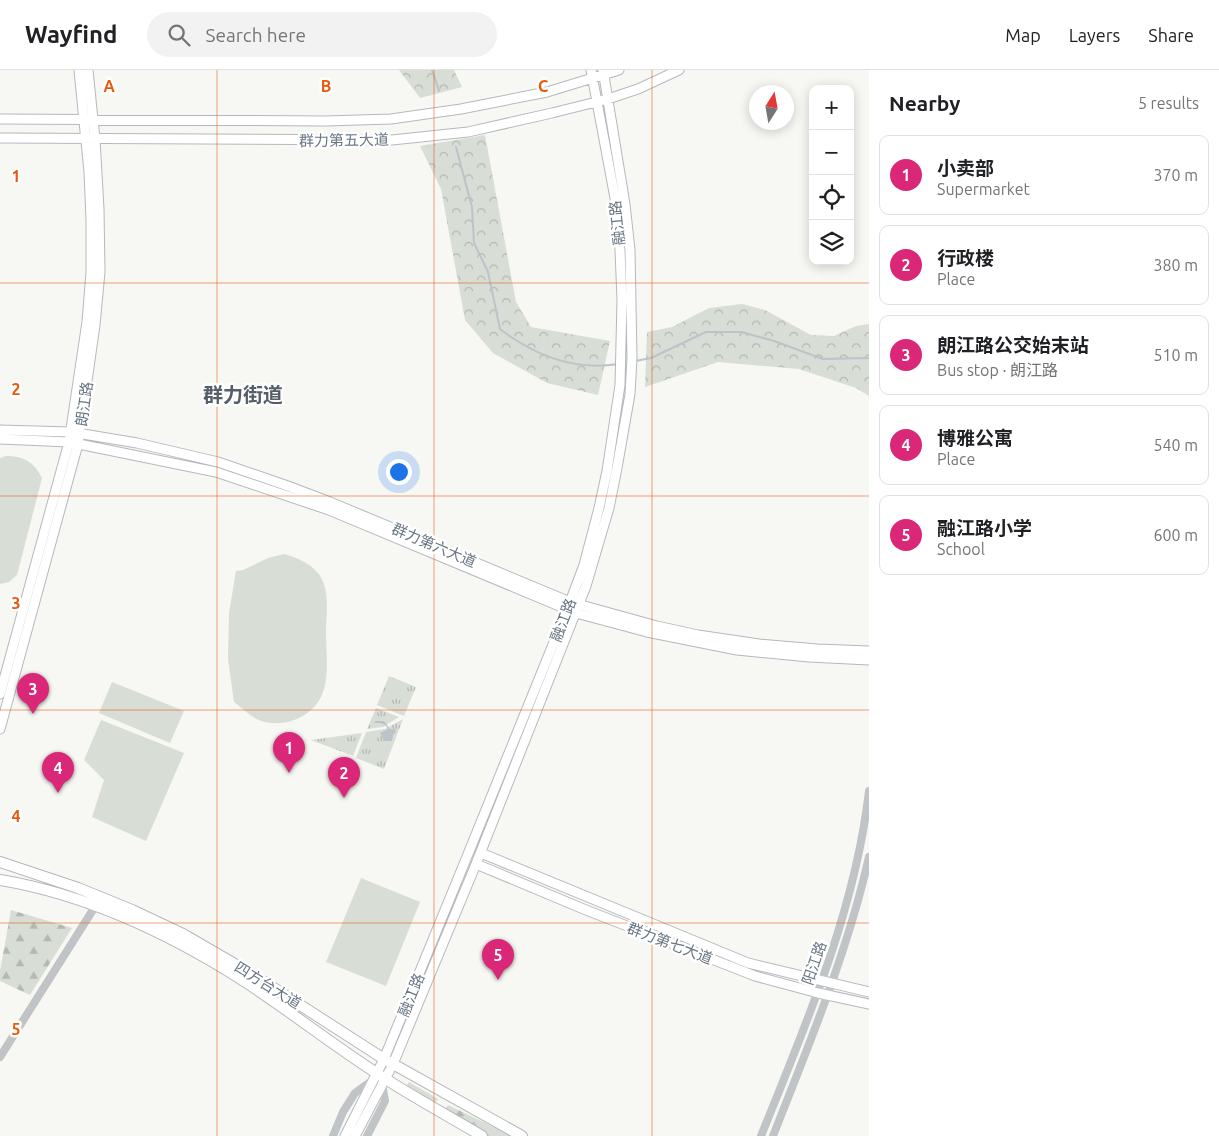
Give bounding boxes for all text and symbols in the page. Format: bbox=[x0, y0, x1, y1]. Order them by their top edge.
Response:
search box bbox=[147, 12, 497, 57]
text: Wayfind bbox=[25, 21, 117, 48]
icon: search bbox=[165, 21, 193, 49]
text: Search here bbox=[205, 24, 306, 46]
text: Map bbox=[1005, 25, 1041, 45]
text: Layers bbox=[1069, 25, 1120, 45]
text: Share bbox=[1148, 25, 1194, 45]
text: A bbox=[103, 77, 115, 95]
text: B bbox=[321, 77, 331, 95]
text: C bbox=[538, 77, 548, 95]
north arrow bbox=[749, 85, 794, 130]
map controls bbox=[809, 85, 854, 265]
button: + bbox=[809, 85, 854, 130]
text: Nearby bbox=[889, 91, 960, 115]
text: 5 results bbox=[1138, 94, 1199, 112]
button: − bbox=[809, 130, 854, 175]
street label: 群力第五大道 bbox=[299, 131, 389, 149]
text: 小卖部 bbox=[937, 157, 994, 179]
text: 1 bbox=[901, 166, 911, 184]
text: 370 m bbox=[1153, 166, 1198, 184]
text: 1 bbox=[11, 167, 21, 185]
button: locate bbox=[809, 175, 854, 220]
text: Supermarket bbox=[937, 180, 1030, 198]
street label: 融江路 bbox=[606, 200, 628, 246]
button: layers bbox=[809, 220, 854, 265]
text: 行政楼 bbox=[937, 247, 994, 269]
text: 2 bbox=[901, 256, 911, 274]
text: 380 m bbox=[1153, 256, 1198, 274]
text: Place bbox=[937, 270, 975, 288]
text: 朗江路公交始末站 bbox=[937, 334, 1089, 356]
text: 3 bbox=[901, 346, 911, 364]
text: 510 m bbox=[1153, 346, 1198, 364]
text: Bus stop · 朗江路 bbox=[937, 361, 1058, 379]
text: 2 bbox=[11, 380, 21, 398]
street label: 朗江路 bbox=[72, 381, 96, 427]
district label: 群力街道 bbox=[203, 383, 283, 406]
text: 博雅公寓 bbox=[937, 427, 1013, 449]
text: 4 bbox=[901, 436, 911, 454]
text: 540 m bbox=[1153, 436, 1198, 454]
text: Place bbox=[937, 450, 975, 468]
your location bbox=[386, 459, 412, 485]
text: 融江路小学 bbox=[937, 517, 1032, 539]
street label: 群力第六大道 bbox=[389, 520, 479, 570]
text: 5 bbox=[901, 526, 911, 544]
text: 600 m bbox=[1153, 526, 1198, 544]
text: School bbox=[937, 540, 985, 558]
text: 3 bbox=[11, 594, 21, 612]
street label: 融江路 bbox=[547, 596, 579, 644]
pin: 3 bbox=[17, 673, 49, 714]
pin: 1 bbox=[273, 732, 305, 773]
pin: 4 bbox=[42, 752, 74, 793]
pin: 2 bbox=[328, 757, 360, 798]
text: 4 bbox=[11, 807, 21, 825]
street label: 群力第七大道 bbox=[625, 919, 715, 967]
pin: 5 bbox=[482, 939, 514, 980]
street label: 阳江路 bbox=[799, 939, 829, 987]
street label: 四方台大道 bbox=[232, 958, 304, 1012]
street label: 融江路 bbox=[395, 971, 427, 1019]
text: 5 bbox=[11, 1020, 21, 1038]

